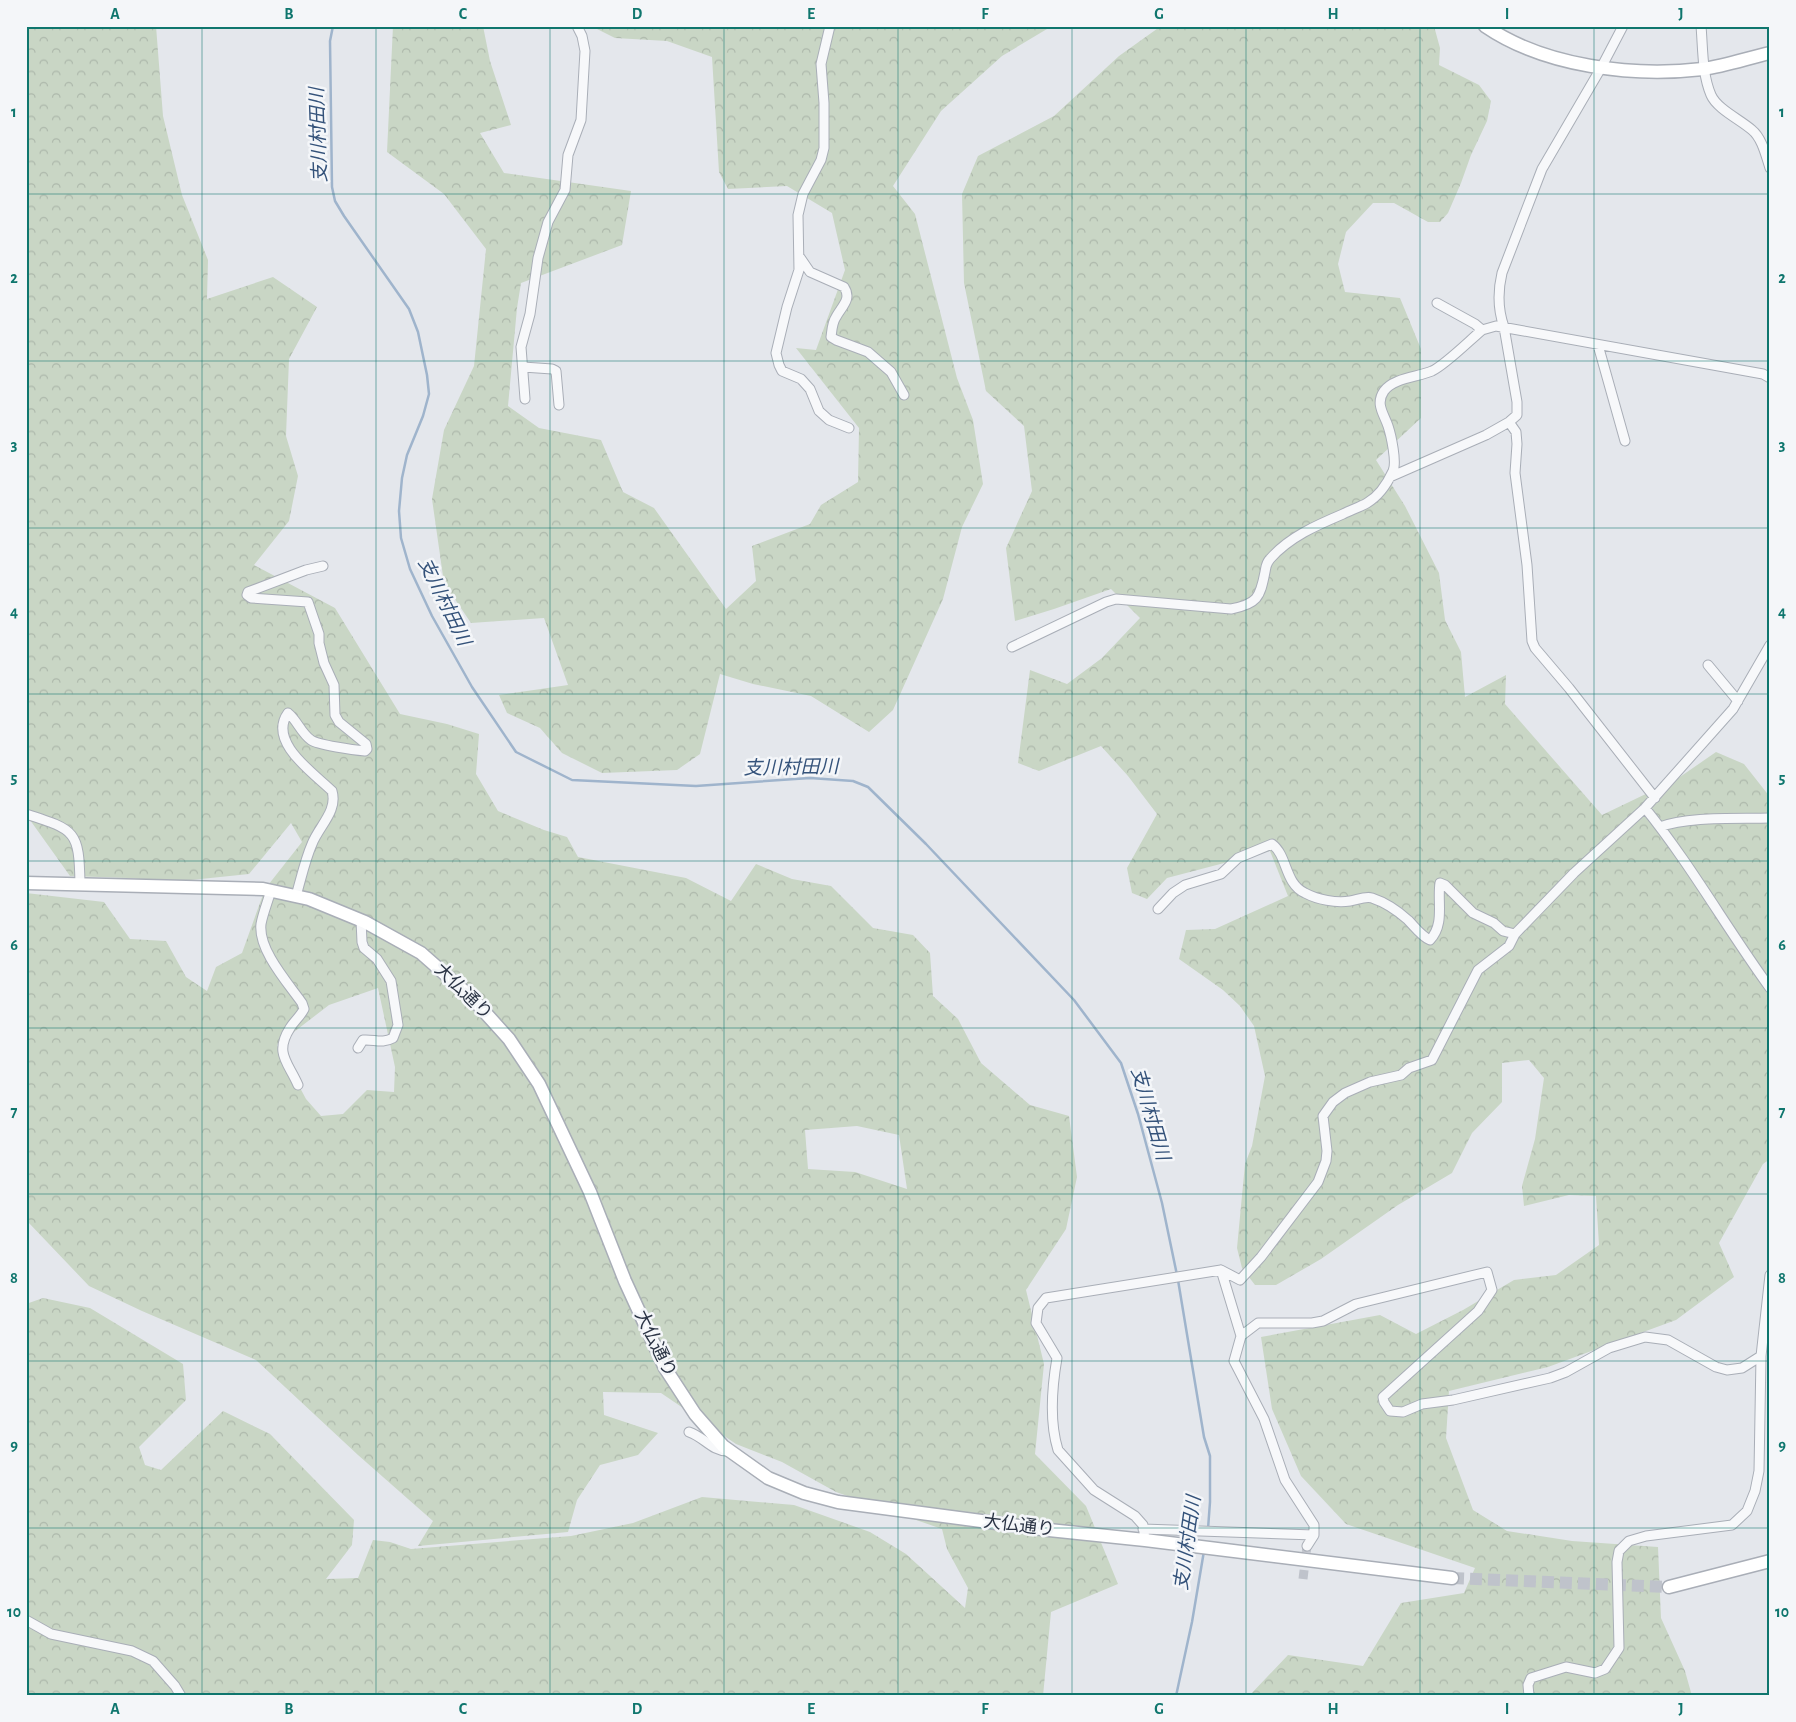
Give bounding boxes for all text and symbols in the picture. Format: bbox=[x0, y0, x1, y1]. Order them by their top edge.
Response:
text: A bbox=[110, 6, 120, 22]
text: B bbox=[284, 6, 294, 22]
text: C bbox=[459, 6, 468, 22]
text: D bbox=[632, 6, 643, 22]
text: E bbox=[807, 6, 815, 22]
text: F bbox=[981, 6, 989, 22]
text: G bbox=[1154, 6, 1164, 22]
text: H bbox=[1327, 6, 1339, 22]
text: I bbox=[1505, 6, 1509, 22]
text: J bbox=[1678, 6, 1684, 22]
water label: 支川村田川 bbox=[307, 85, 330, 183]
text: 1 bbox=[11, 104, 17, 120]
text: 1 bbox=[1779, 104, 1785, 120]
text: 2 bbox=[10, 270, 18, 286]
text: 2 bbox=[1778, 270, 1786, 286]
text: 3 bbox=[11, 437, 18, 453]
text: 3 bbox=[1779, 437, 1786, 453]
water label: 支川村田川 bbox=[415, 555, 475, 651]
text: 4 bbox=[10, 604, 18, 620]
text: 4 bbox=[1778, 604, 1786, 620]
water label: 支川村田川 bbox=[743, 757, 841, 778]
text: 5 bbox=[11, 770, 18, 786]
text: 5 bbox=[1779, 770, 1786, 786]
text: 6 bbox=[10, 937, 18, 953]
text: 6 bbox=[1778, 937, 1786, 953]
street label: 大仏通り bbox=[431, 959, 497, 1023]
water label: 支川村田川 bbox=[1128, 1065, 1174, 1164]
text: 7 bbox=[11, 1104, 18, 1120]
text: 7 bbox=[1779, 1104, 1786, 1120]
text: 8 bbox=[10, 1270, 18, 1286]
text: 8 bbox=[1778, 1270, 1786, 1286]
street label: 大仏通り bbox=[631, 1307, 681, 1380]
text: 9 bbox=[10, 1437, 18, 1453]
text: 9 bbox=[1778, 1437, 1786, 1453]
water label: 支川村田川 bbox=[1171, 1493, 1204, 1591]
street label: 大仏通り bbox=[982, 1511, 1056, 1539]
text: 10 bbox=[7, 1604, 21, 1620]
text: 10 bbox=[1775, 1604, 1789, 1620]
text: A bbox=[110, 1701, 120, 1717]
text: B bbox=[284, 1701, 294, 1717]
text: C bbox=[459, 1701, 468, 1717]
text: D bbox=[632, 1701, 643, 1717]
text: E bbox=[807, 1701, 815, 1717]
text: F bbox=[981, 1701, 989, 1717]
text: G bbox=[1154, 1701, 1164, 1717]
text: H bbox=[1327, 1701, 1339, 1717]
text: I bbox=[1505, 1701, 1509, 1717]
text: J bbox=[1678, 1701, 1684, 1717]

